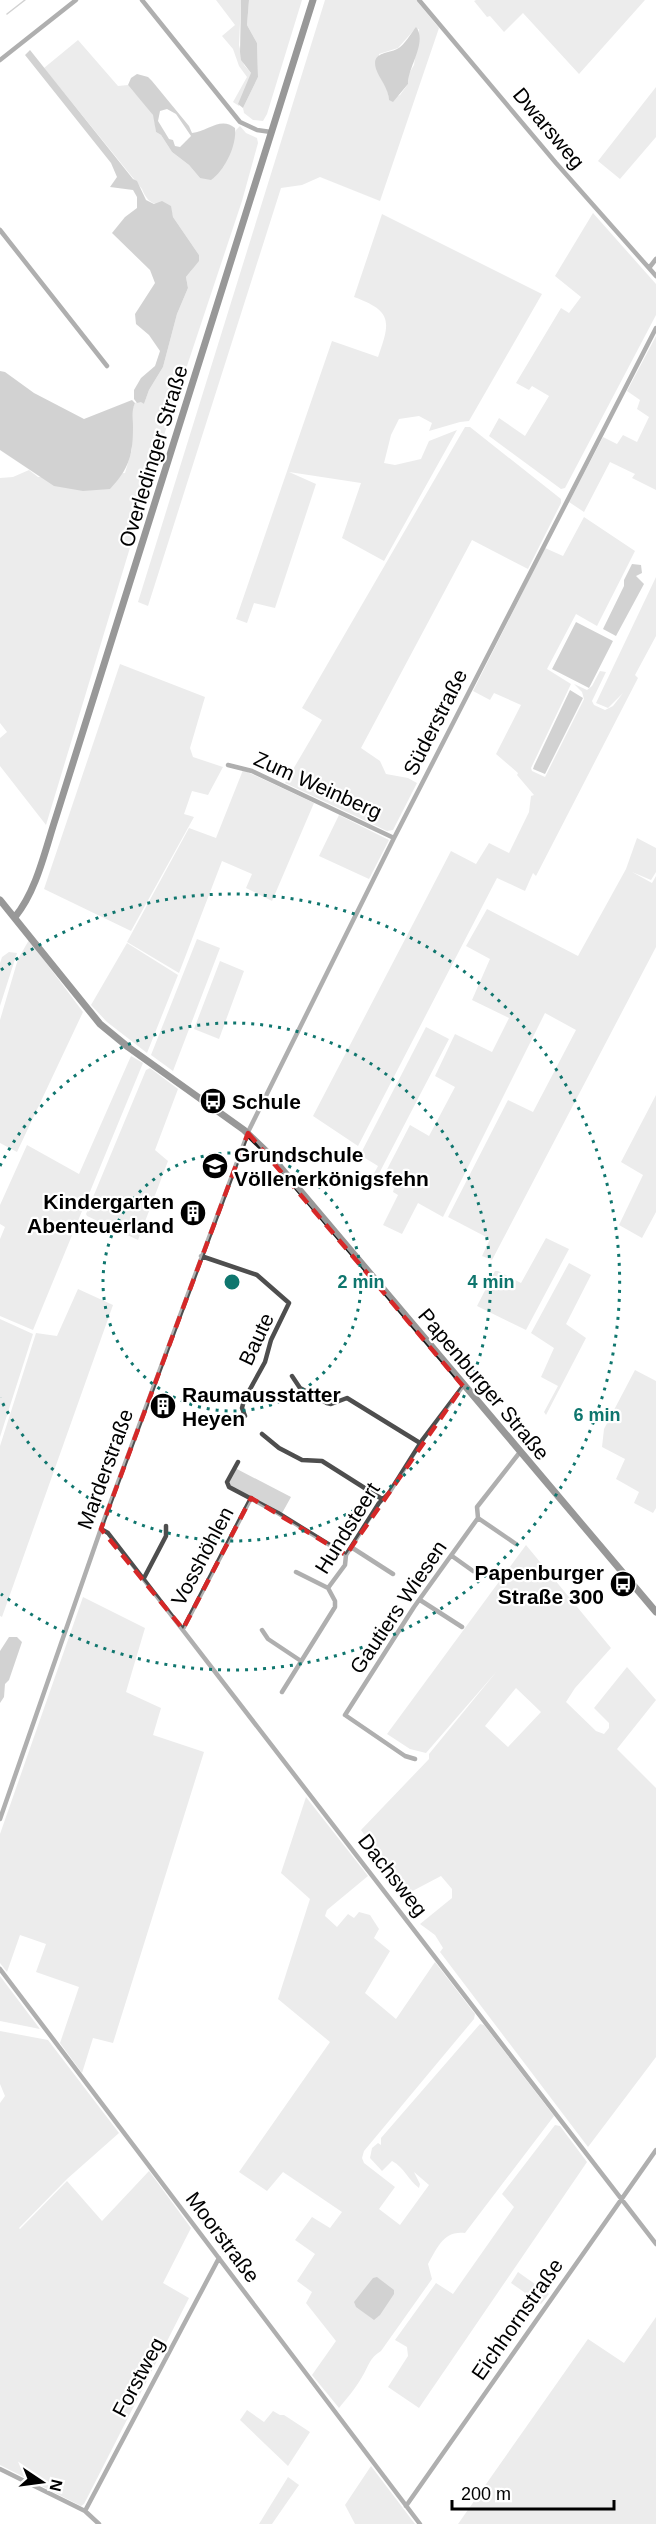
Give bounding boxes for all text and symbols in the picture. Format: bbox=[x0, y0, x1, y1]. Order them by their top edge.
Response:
street label: Dwarsweg bbox=[509, 83, 589, 173]
street label: Overledinger Straße bbox=[114, 362, 192, 550]
street label: Süderstraße bbox=[399, 665, 471, 779]
street label: Zum Weinberg bbox=[251, 747, 385, 823]
bus stop icon: Schule bbox=[198, 1086, 228, 1116]
place label: Schule bbox=[232, 1090, 301, 1113]
place label: Grundschule Völlenerkönigsfehn bbox=[234, 1143, 429, 1190]
school or university icon: Grundschule Völlenerkönigsfehn bbox=[200, 1151, 230, 1181]
place label: Kindergarten Abenteuerland bbox=[27, 1190, 174, 1237]
building icon: Kindergarten Abenteuerland bbox=[178, 1198, 208, 1228]
centre of rings bbox=[222, 1272, 242, 1292]
text: 2 min bbox=[337, 1272, 385, 1292]
text: 4 min bbox=[467, 1272, 515, 1292]
street label: Papenburger Straße bbox=[414, 1304, 554, 1464]
street label: Baute bbox=[234, 1309, 278, 1369]
place label: Raumausstatter Heyen bbox=[182, 1383, 341, 1430]
building icon: Raumausstatter Heyen bbox=[148, 1391, 178, 1421]
text: 6 min bbox=[573, 1405, 621, 1425]
street label: Marderstraße bbox=[73, 1406, 137, 1532]
street label: Hundsteert bbox=[310, 1478, 384, 1578]
street label: Vosshöhlen bbox=[166, 1503, 238, 1609]
street label: Gautiers Wiesen bbox=[345, 1536, 451, 1678]
place label: Papenburger Straße 300 bbox=[474, 1561, 604, 1608]
bus stop icon: Papenburger Straße 300 bbox=[608, 1569, 638, 1599]
street label: Dachsweg bbox=[354, 1829, 432, 1921]
street label: Moorstraße bbox=[182, 2187, 264, 2287]
street label: Eichhornstraße bbox=[467, 2254, 567, 2384]
street label: Forstweg bbox=[108, 2333, 168, 2421]
north arrow bbox=[12, 2452, 72, 2512]
scale bar bbox=[452, 2473, 614, 2511]
text: N bbox=[47, 2478, 66, 2493]
text: 200 m bbox=[461, 2484, 511, 2504]

